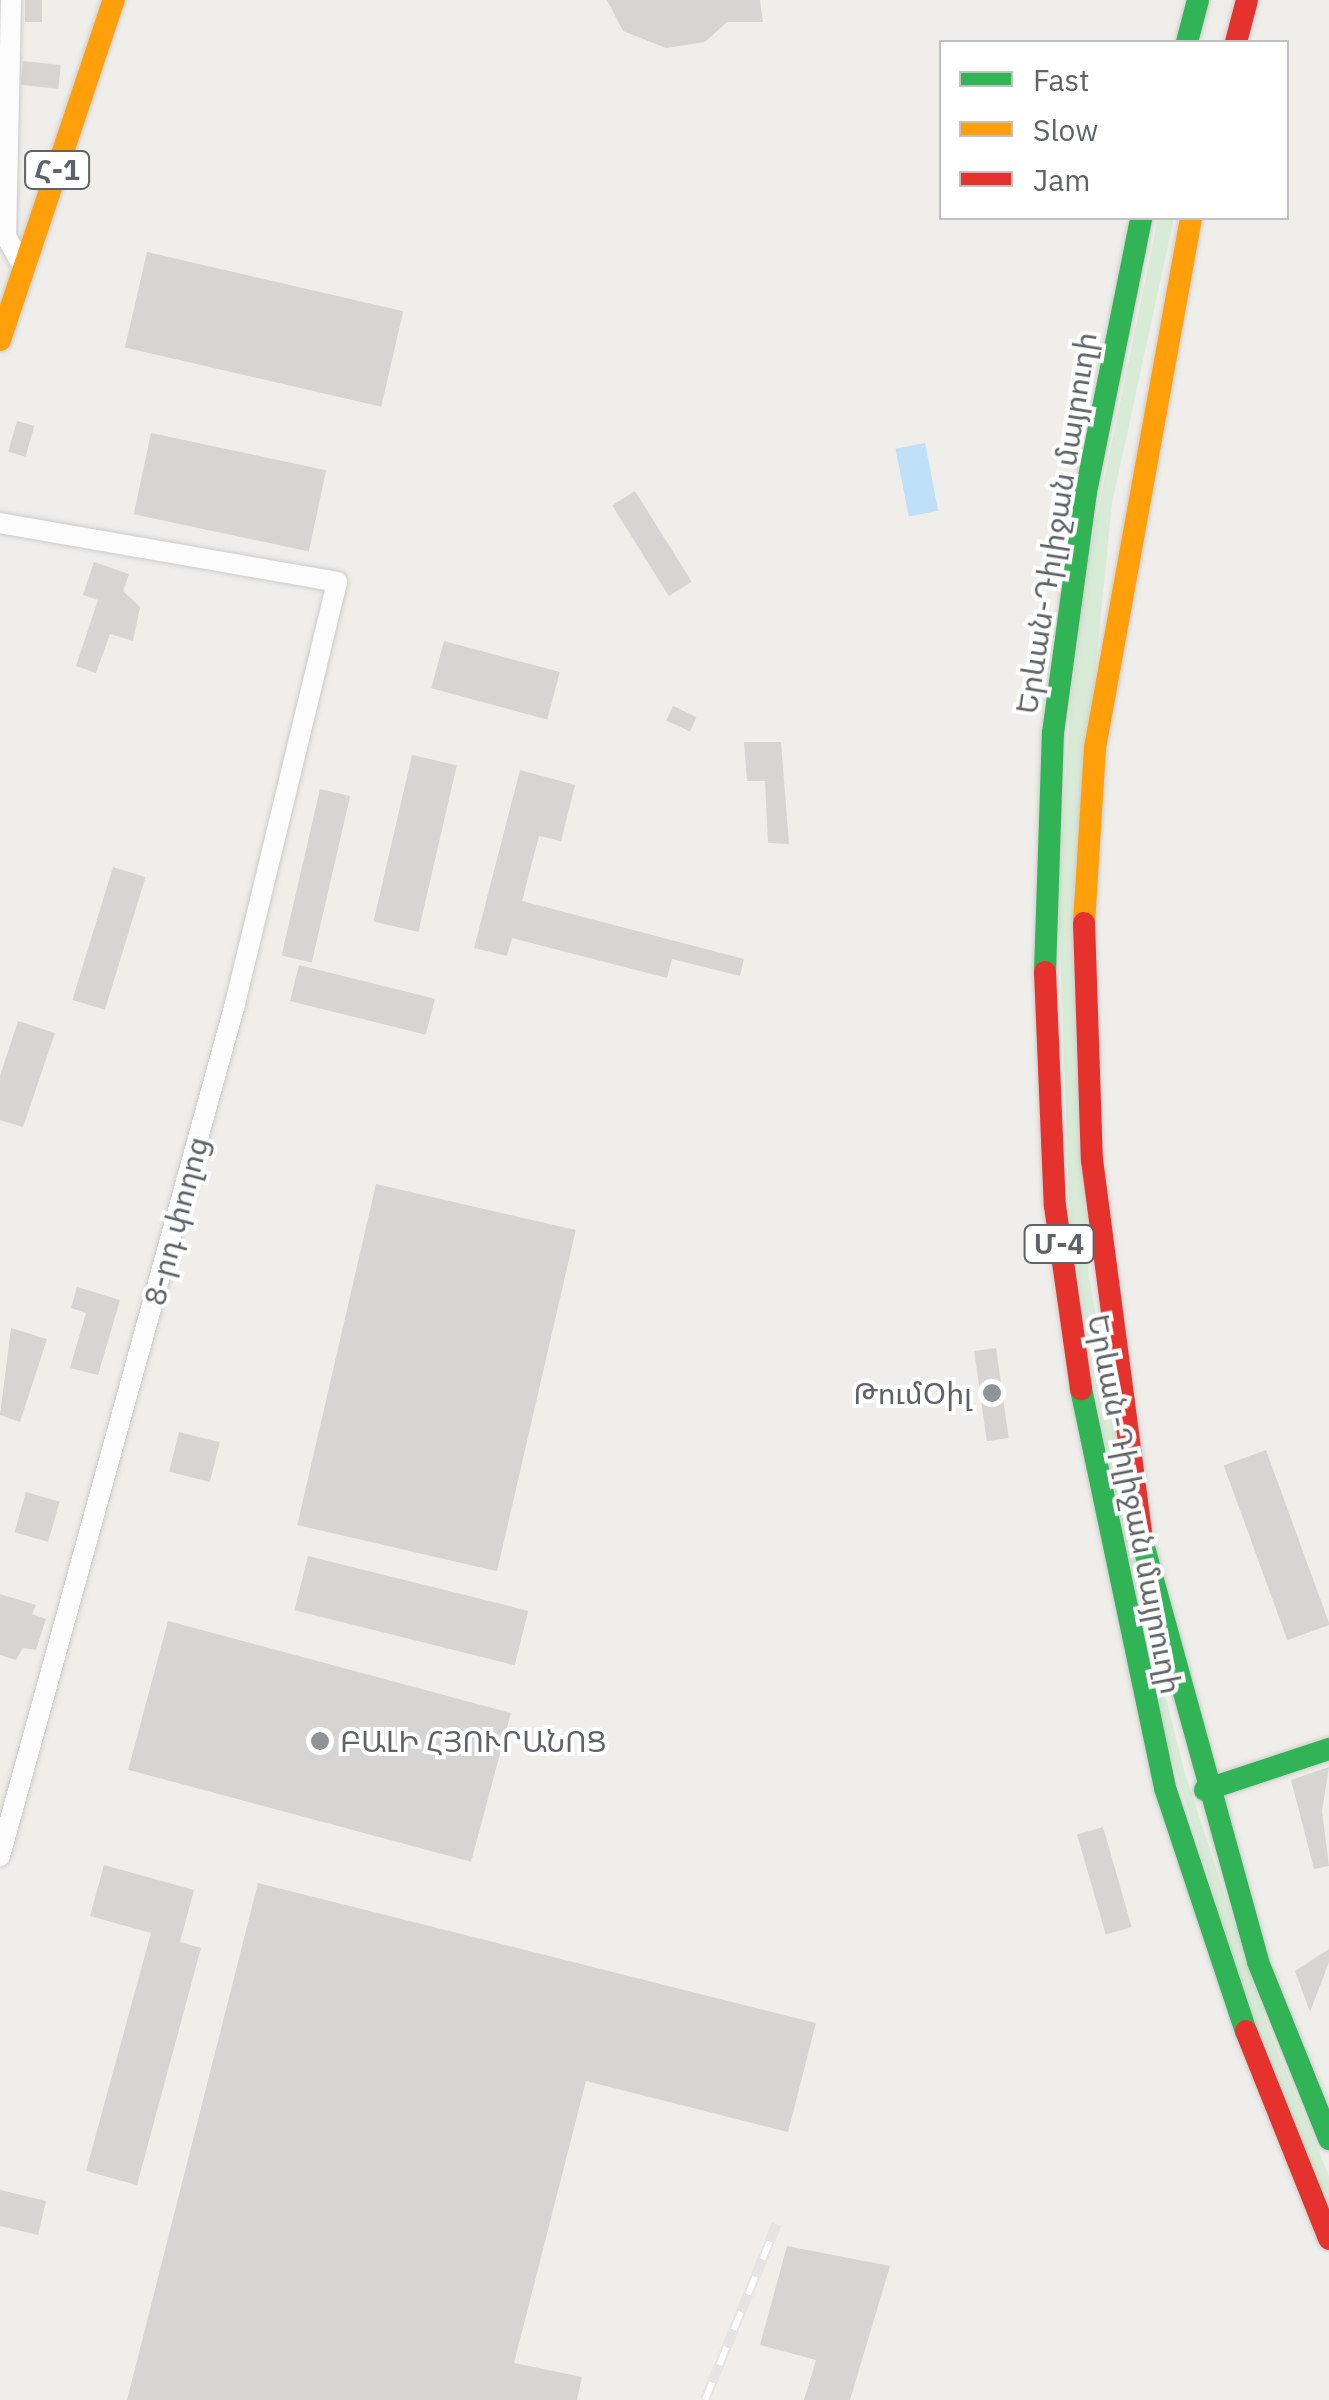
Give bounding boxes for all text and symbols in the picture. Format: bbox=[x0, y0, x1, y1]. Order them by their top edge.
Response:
legend bbox=[939, 40, 1289, 220]
text: Fast bbox=[1033, 60, 1090, 99]
text: Slow bbox=[1033, 110, 1098, 149]
road number: Հ-1 bbox=[22, 147, 92, 193]
text: Jam bbox=[1033, 160, 1091, 199]
street label: Երևան-Դիլիջան մայրուղի bbox=[1008, 329, 1104, 717]
street label: 8-րդ փողոց bbox=[136, 1133, 216, 1309]
road number: Մ-4 bbox=[1022, 1221, 1096, 1267]
street label: Երևան-Դիլիջան մայրուղի bbox=[1080, 1311, 1190, 1697]
place label: ԹումՕիլ bbox=[853, 1375, 972, 1411]
marker: ԹումՕիլ bbox=[981, 1382, 1003, 1404]
place label: ԲԱԼԻ ՀՅՈՒՐԱՆՈՑ bbox=[340, 1723, 607, 1759]
marker: ԲԱԼԻ ՀՅՈՒՐԱՆՈՑ bbox=[309, 1730, 331, 1752]

